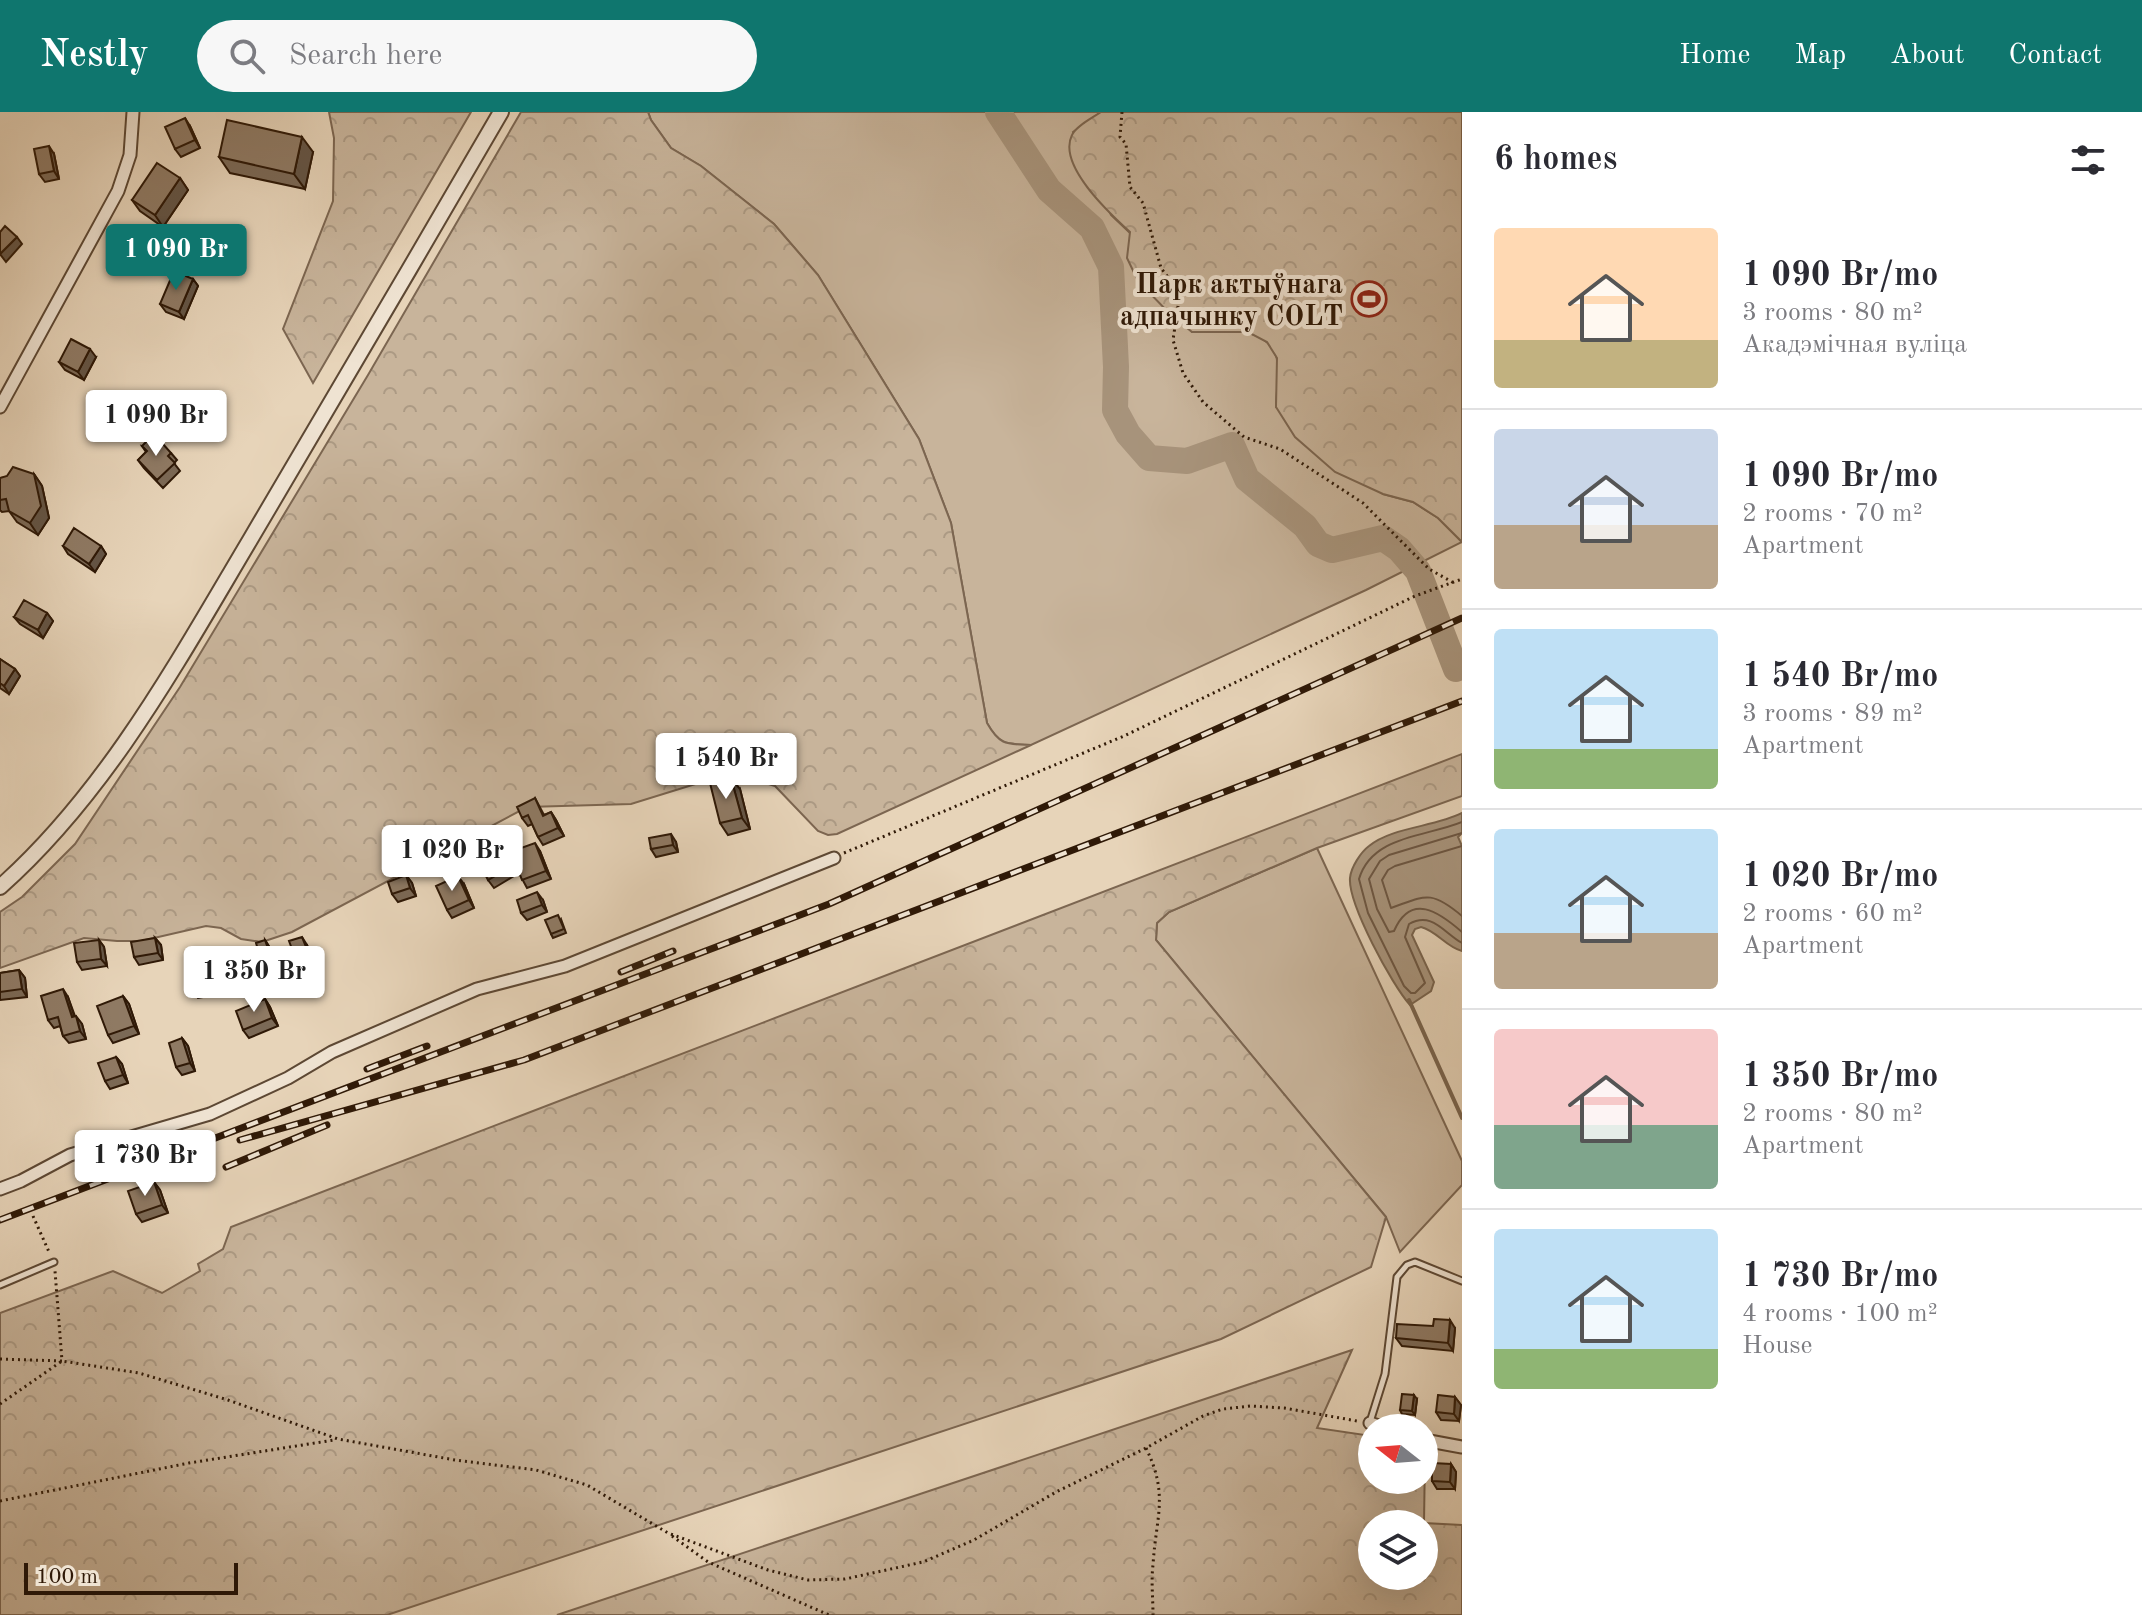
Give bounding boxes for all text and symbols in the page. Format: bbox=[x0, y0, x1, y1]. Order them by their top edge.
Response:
search box bbox=[197, 20, 757, 92]
icon: search bbox=[225, 34, 269, 78]
text: Nestly bbox=[40, 37, 149, 75]
text: Search here bbox=[289, 41, 442, 71]
text: Home bbox=[1679, 42, 1750, 70]
text: Map bbox=[1794, 42, 1846, 70]
text: About bbox=[1890, 42, 1965, 70]
text: Contact bbox=[2009, 42, 2102, 70]
icon: filters bbox=[2066, 138, 2110, 182]
text: 6 homes bbox=[1494, 143, 1617, 177]
pin: 1 090 Br bbox=[93, 224, 259, 292]
text: 1 090 Br bbox=[124, 237, 228, 263]
text: 1 090 Br/mo bbox=[1742, 259, 1938, 293]
icon: home bbox=[1558, 260, 1654, 356]
place label: Парк актыўнага адпачынку COLT bbox=[1120, 272, 1343, 332]
sports icon: Парк актыўнага адпачынку COLT bbox=[1350, 280, 1388, 318]
text: 3 rooms · 80 m² bbox=[1742, 300, 1923, 326]
text: Акадэмічная вуліца bbox=[1742, 332, 1967, 358]
pin: 1 090 Br bbox=[73, 390, 239, 458]
text: 1 090 Br bbox=[104, 403, 208, 429]
text: 1 090 Br/mo bbox=[1742, 460, 1938, 494]
icon: home bbox=[1558, 461, 1654, 557]
text: 2 rooms · 70 m² bbox=[1742, 501, 1923, 527]
text: Apartment bbox=[1742, 533, 1864, 559]
text: 1 540 Br/mo bbox=[1742, 660, 1938, 694]
icon: home bbox=[1558, 661, 1654, 757]
text: 3 rooms · 89 m² bbox=[1742, 701, 1923, 727]
pin: 1 540 Br bbox=[643, 733, 809, 801]
text: Apartment bbox=[1742, 733, 1864, 759]
text: 1 540 Br bbox=[674, 746, 778, 772]
pin: 1 020 Br bbox=[369, 825, 535, 893]
text: 1 020 Br bbox=[400, 838, 504, 864]
text: 1 020 Br/mo bbox=[1742, 860, 1938, 894]
icon: home bbox=[1558, 861, 1654, 957]
text: 2 rooms · 60 m² bbox=[1742, 901, 1923, 927]
text: Apartment bbox=[1742, 933, 1864, 959]
pin: 1 350 Br bbox=[171, 946, 337, 1014]
text: 1 350 Br bbox=[202, 959, 306, 985]
text: 1 350 Br/mo bbox=[1742, 1060, 1938, 1094]
icon: home bbox=[1558, 1061, 1654, 1157]
text: 2 rooms · 80 m² bbox=[1742, 1101, 1923, 1127]
pin: 1 730 Br bbox=[62, 1130, 228, 1198]
text: Apartment bbox=[1742, 1133, 1864, 1159]
text: 1 730 Br bbox=[93, 1143, 197, 1169]
text: 1 730 Br/mo bbox=[1742, 1260, 1938, 1294]
icon: home bbox=[1558, 1261, 1654, 1357]
text: 4 rooms · 100 m² bbox=[1742, 1301, 1938, 1327]
text: House bbox=[1742, 1333, 1813, 1359]
north arrow bbox=[1358, 1414, 1438, 1494]
map controls bbox=[1358, 1414, 1438, 1590]
button: layers bbox=[1358, 1510, 1438, 1590]
scale bar bbox=[24, 1559, 238, 1595]
text: 100 m bbox=[36, 1566, 98, 1588]

